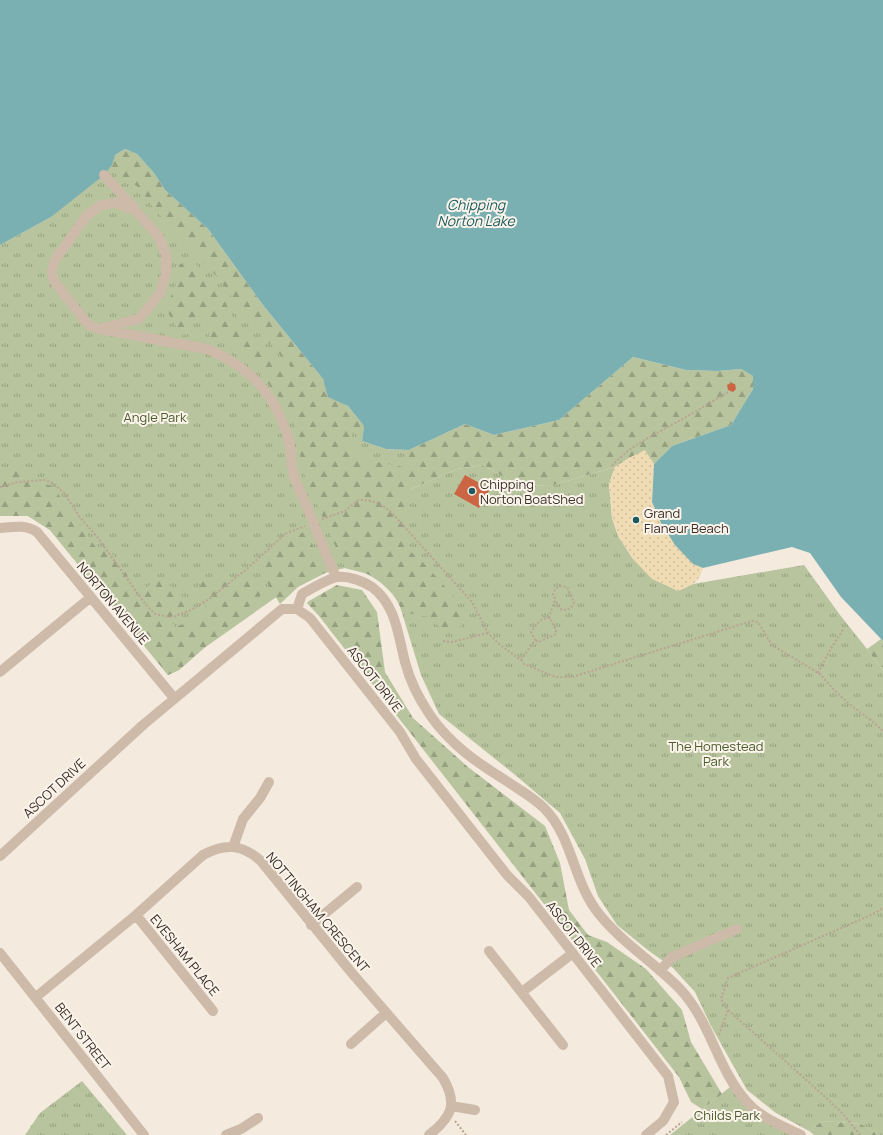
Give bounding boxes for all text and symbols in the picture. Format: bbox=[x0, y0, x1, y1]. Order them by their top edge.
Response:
water label: Chipping Norton Lake bbox=[437, 195, 516, 230]
park label: Angle Park bbox=[124, 408, 187, 426]
place label: Chipping Norton BoatShed bbox=[480, 475, 583, 508]
marker: Chipping Norton BoatShed bbox=[467, 486, 477, 496]
place label: Grand Flaneur Beach bbox=[644, 504, 729, 537]
marker: Grand Flaneur Beach bbox=[631, 515, 641, 525]
street label: NORTON AVENUE bbox=[73, 558, 153, 648]
street label: ASCOT DRIVE bbox=[343, 642, 407, 716]
park label: The Homestead Park bbox=[668, 737, 764, 770]
street label: ASCOT DRIVE bbox=[19, 754, 89, 822]
street label: NOTTINGHAM CRESCENT bbox=[262, 848, 374, 976]
street label: ASCOT DRIVE bbox=[542, 897, 606, 971]
street label: EVESHAM PLACE bbox=[146, 910, 224, 1000]
street label: BENT STREET bbox=[51, 999, 115, 1074]
park label: Childs Park bbox=[694, 1106, 761, 1124]

